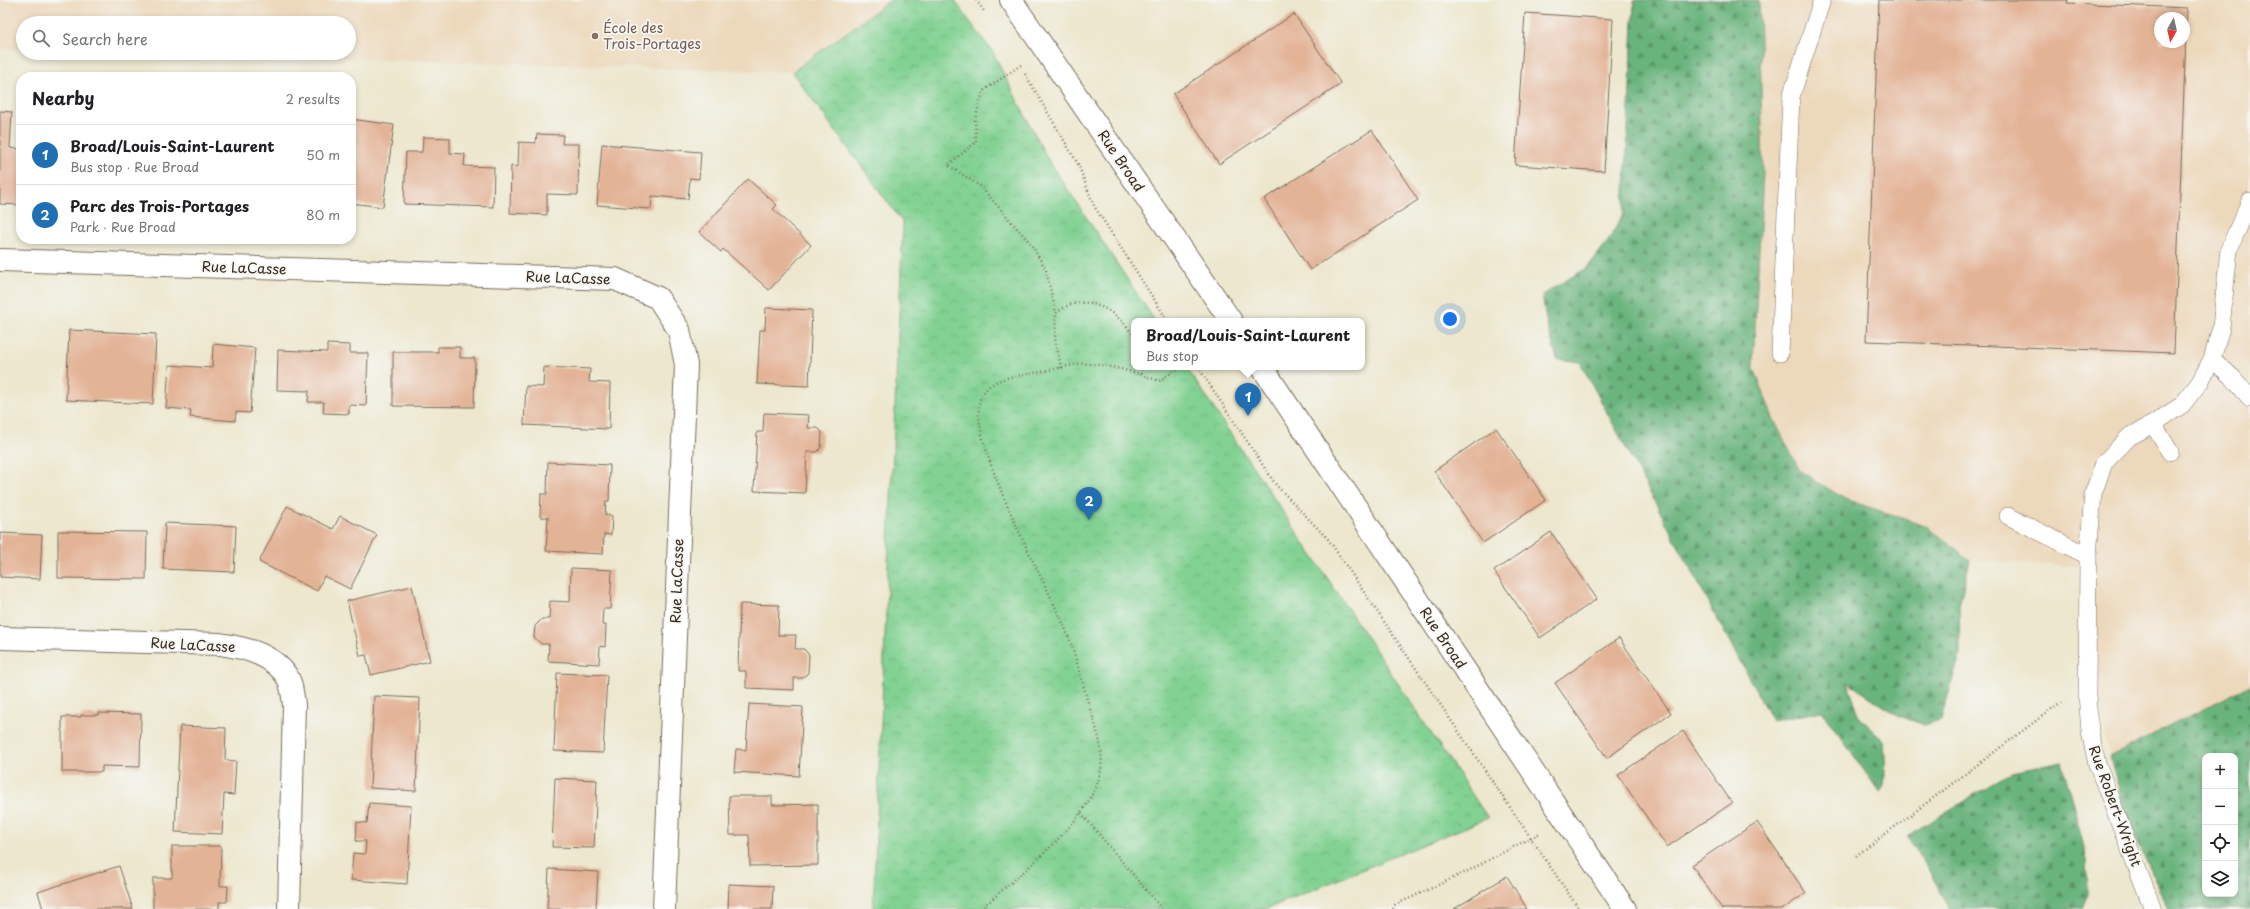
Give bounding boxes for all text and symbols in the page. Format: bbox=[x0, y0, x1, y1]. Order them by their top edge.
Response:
north arrow bbox=[2154, 12, 2190, 48]
search box bbox=[16, 16, 356, 60]
place label: École des Trois-Portages bbox=[603, 17, 701, 54]
icon: search bbox=[30, 27, 52, 49]
text: Search here bbox=[62, 27, 148, 50]
marker: École des Trois-Portages bbox=[590, 31, 600, 41]
text: Nearby bbox=[32, 85, 94, 111]
text: 2 results bbox=[286, 89, 340, 108]
street label: Rue Broad bbox=[1093, 126, 1150, 196]
text: Broad/Louis-Saint-Laurent bbox=[70, 134, 274, 157]
text: 1 bbox=[42, 145, 48, 164]
text: 50 m bbox=[306, 145, 340, 164]
text: Bus stop · Rue Broad bbox=[70, 157, 199, 176]
text: Parc des Trois-Portages bbox=[70, 194, 249, 217]
text: 2 bbox=[40, 205, 50, 224]
text: 80 m bbox=[306, 205, 340, 224]
text: Park · Rue Broad bbox=[70, 217, 176, 236]
street label: Rue LaCasse bbox=[201, 256, 287, 279]
street label: Rue LaCasse bbox=[525, 266, 611, 289]
your location bbox=[1440, 309, 1460, 329]
popup bbox=[1131, 318, 1365, 370]
text: Broad/Louis-Saint-Laurent bbox=[1146, 323, 1350, 346]
text: Bus stop bbox=[1146, 346, 1199, 365]
pin: 1 bbox=[1235, 383, 1261, 416]
pin: 2 bbox=[1076, 487, 1102, 520]
street label: Rue LaCasse bbox=[665, 538, 688, 624]
street label: Rue Broad bbox=[1415, 603, 1472, 673]
street label: Rue LaCasse bbox=[150, 632, 236, 657]
street label: Rue Robert-Wright bbox=[2084, 742, 2147, 870]
map controls bbox=[2202, 753, 2238, 897]
button: + bbox=[2202, 753, 2238, 789]
button: − bbox=[2202, 789, 2238, 825]
button: locate bbox=[2202, 825, 2238, 861]
button: layers bbox=[2202, 861, 2238, 897]

